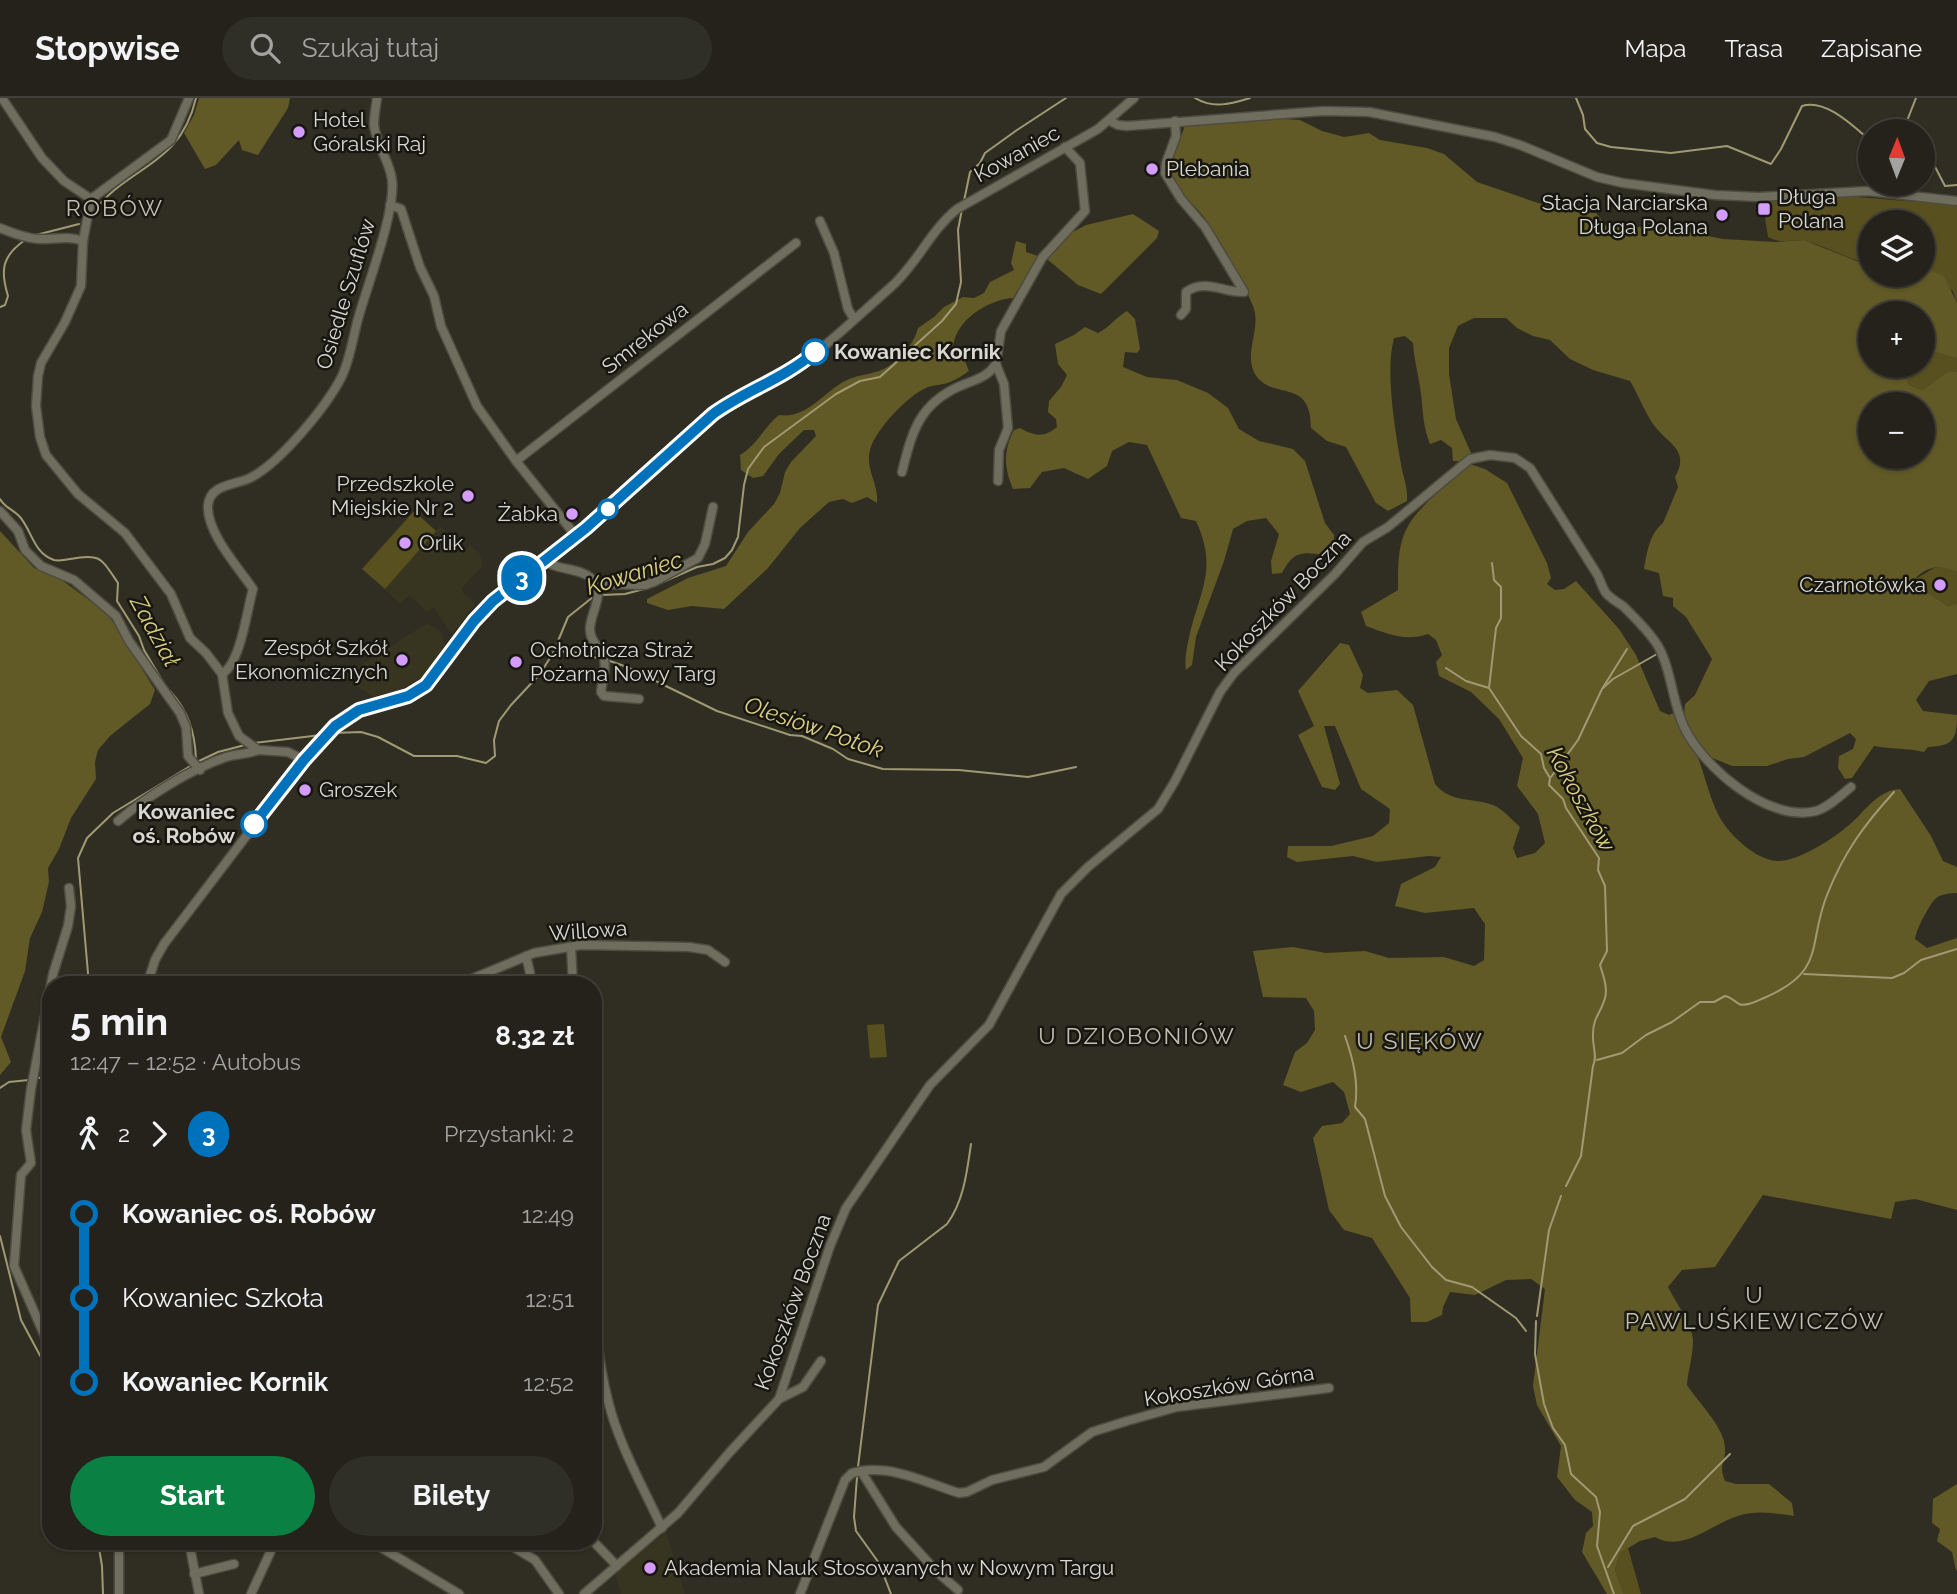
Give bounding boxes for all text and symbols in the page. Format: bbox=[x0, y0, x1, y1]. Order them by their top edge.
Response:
search box bbox=[222, 17, 712, 80]
text: Stopwise bbox=[35, 29, 180, 68]
icon: search bbox=[246, 29, 284, 67]
text: Szukaj tutaj bbox=[302, 33, 439, 63]
text: Mapa bbox=[1625, 34, 1686, 63]
text: Trasa bbox=[1724, 34, 1783, 63]
text: Zapisane bbox=[1821, 34, 1922, 63]
place label: Hotel Góralski Raj bbox=[313, 107, 426, 156]
north arrow bbox=[1858, 119, 1936, 196]
map controls bbox=[1858, 119, 1935, 469]
street label: Kowaniec bbox=[970, 120, 1064, 187]
marker: Hotel Góralski Raj bbox=[291, 124, 307, 140]
place label: Plebania bbox=[1166, 156, 1250, 181]
marker: Plebania bbox=[1144, 161, 1160, 177]
place label: Długa Polana bbox=[1778, 184, 1844, 233]
place label: Stacja Narciarska Długa Polana bbox=[1542, 190, 1708, 239]
district label: ROBÓW bbox=[66, 194, 164, 221]
marker: Długa Polana bbox=[1756, 201, 1772, 217]
marker: Stacja Narciarska Długa Polana bbox=[1714, 207, 1730, 223]
button: layers bbox=[1858, 210, 1935, 287]
street label: Osiedle Szuflów bbox=[311, 215, 380, 372]
street label: Smrekowa bbox=[597, 296, 693, 379]
button: + bbox=[1858, 301, 1935, 378]
marker: Kowaniec Kornik bbox=[802, 339, 828, 365]
place label: Kowaniec Kornik bbox=[834, 339, 1001, 364]
button: − bbox=[1858, 392, 1935, 469]
place label: Przedszkole Miejskie Nr 2 bbox=[331, 471, 454, 520]
marker: Przedszkole Miejskie Nr 2 bbox=[460, 488, 476, 504]
unlabelled marker bbox=[598, 499, 618, 519]
place label: Żabka bbox=[498, 501, 558, 526]
marker: Żabka bbox=[564, 506, 580, 522]
street label: Kokoszków Boczna bbox=[1209, 525, 1356, 676]
place label: Orlik bbox=[419, 530, 464, 555]
marker: Orlik bbox=[397, 535, 413, 551]
water label: Kowaniec bbox=[582, 545, 685, 600]
line badge: 3 bbox=[499, 555, 545, 601]
text: 3 bbox=[515, 563, 529, 592]
place label: Czarnotówka bbox=[1799, 572, 1926, 597]
marker: Czarnotówka bbox=[1932, 577, 1948, 593]
water label: Zadział bbox=[125, 590, 187, 672]
place label: Zespół Szkół Ekonomicznych bbox=[235, 635, 389, 684]
place label: Ochotnicza Straż Pożarna Nowy Targ bbox=[530, 637, 716, 686]
marker: Zespół Szkół Ekonomicznych bbox=[394, 652, 410, 668]
marker: Ochotnicza Straż Pożarna Nowy Targ bbox=[508, 654, 524, 670]
water label: Olesiów Potok bbox=[741, 690, 887, 763]
water label: Kokoszków bbox=[1542, 742, 1622, 856]
place label: Groszek bbox=[319, 777, 397, 802]
marker: Groszek bbox=[297, 782, 313, 798]
place label: Kowaniec oś. Robów bbox=[133, 799, 235, 848]
marker: Kowaniec oś. Robów bbox=[241, 811, 267, 837]
street label: Willowa bbox=[548, 915, 628, 946]
text: 5 min bbox=[70, 999, 168, 1044]
text: 8.32 zł bbox=[495, 1021, 574, 1051]
district label: U DZIOBONIÓW bbox=[1038, 1022, 1236, 1049]
district label: U SIĘKÓW bbox=[1356, 1027, 1484, 1054]
text: 12:47 – 12:52 · Autobus bbox=[70, 1048, 301, 1075]
icon: walk bbox=[70, 1115, 108, 1153]
icon: forward bbox=[140, 1115, 178, 1153]
text: 3 bbox=[202, 1119, 215, 1148]
text: 2 bbox=[118, 1120, 130, 1147]
text: Przystanki: 2 bbox=[444, 1120, 574, 1147]
text: Kowaniec oś. Robów bbox=[122, 1199, 376, 1229]
text: 12:49 bbox=[522, 1201, 574, 1228]
street label: Kokoszków Boczna bbox=[749, 1210, 836, 1393]
district label: U PAWLUŚKIEWICZÓW bbox=[1625, 1281, 1885, 1334]
text: Kowaniec Szkoła bbox=[122, 1283, 324, 1313]
text: 12:51 bbox=[525, 1285, 574, 1312]
street label: Kokoszków Górna bbox=[1142, 1360, 1316, 1411]
text: Kowaniec Kornik bbox=[122, 1367, 328, 1397]
text: 12:52 bbox=[523, 1369, 574, 1396]
button: Start bbox=[70, 1456, 315, 1536]
button: Bilety bbox=[329, 1456, 574, 1536]
place label: Akademia Nauk Stosowanych w Nowym Targu bbox=[664, 1555, 1114, 1580]
marker: Akademia Nauk Stosowanych w Nowym Targu bbox=[642, 1560, 658, 1576]

